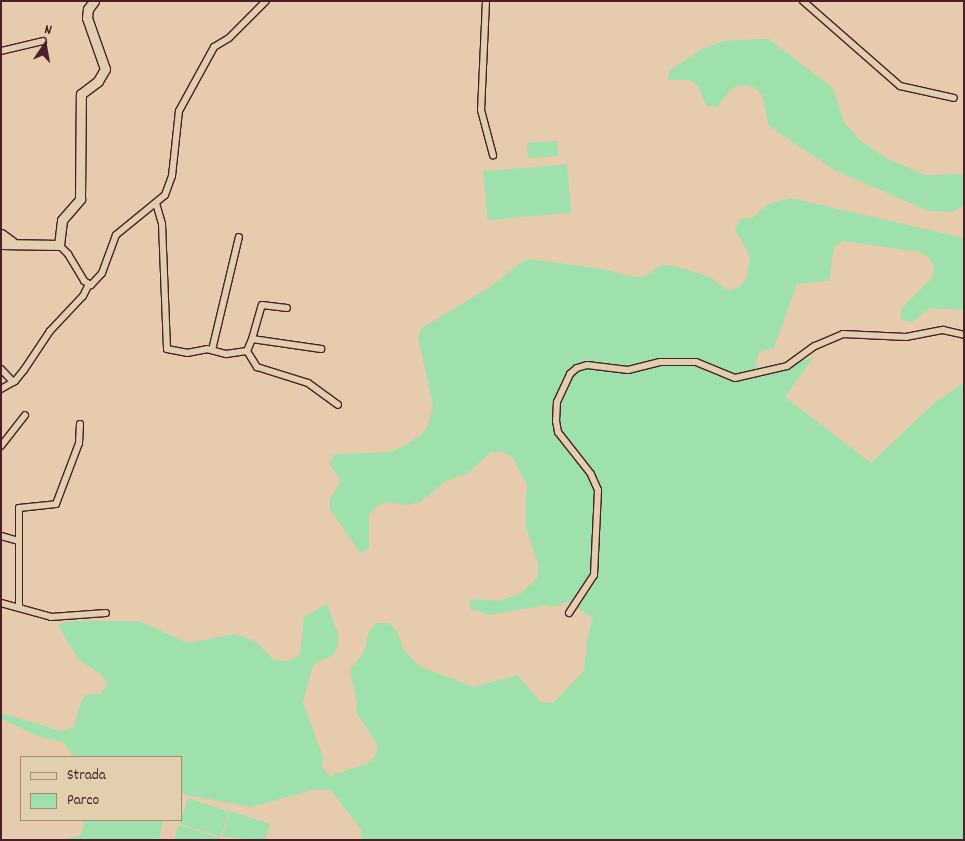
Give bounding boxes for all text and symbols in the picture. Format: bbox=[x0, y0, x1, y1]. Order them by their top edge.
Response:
north arrow bbox=[20, 20, 70, 70]
text: N bbox=[43, 20, 54, 41]
legend bbox=[20, 756, 182, 821]
text: Strada bbox=[67, 765, 106, 787]
text: Parco bbox=[67, 790, 99, 812]

